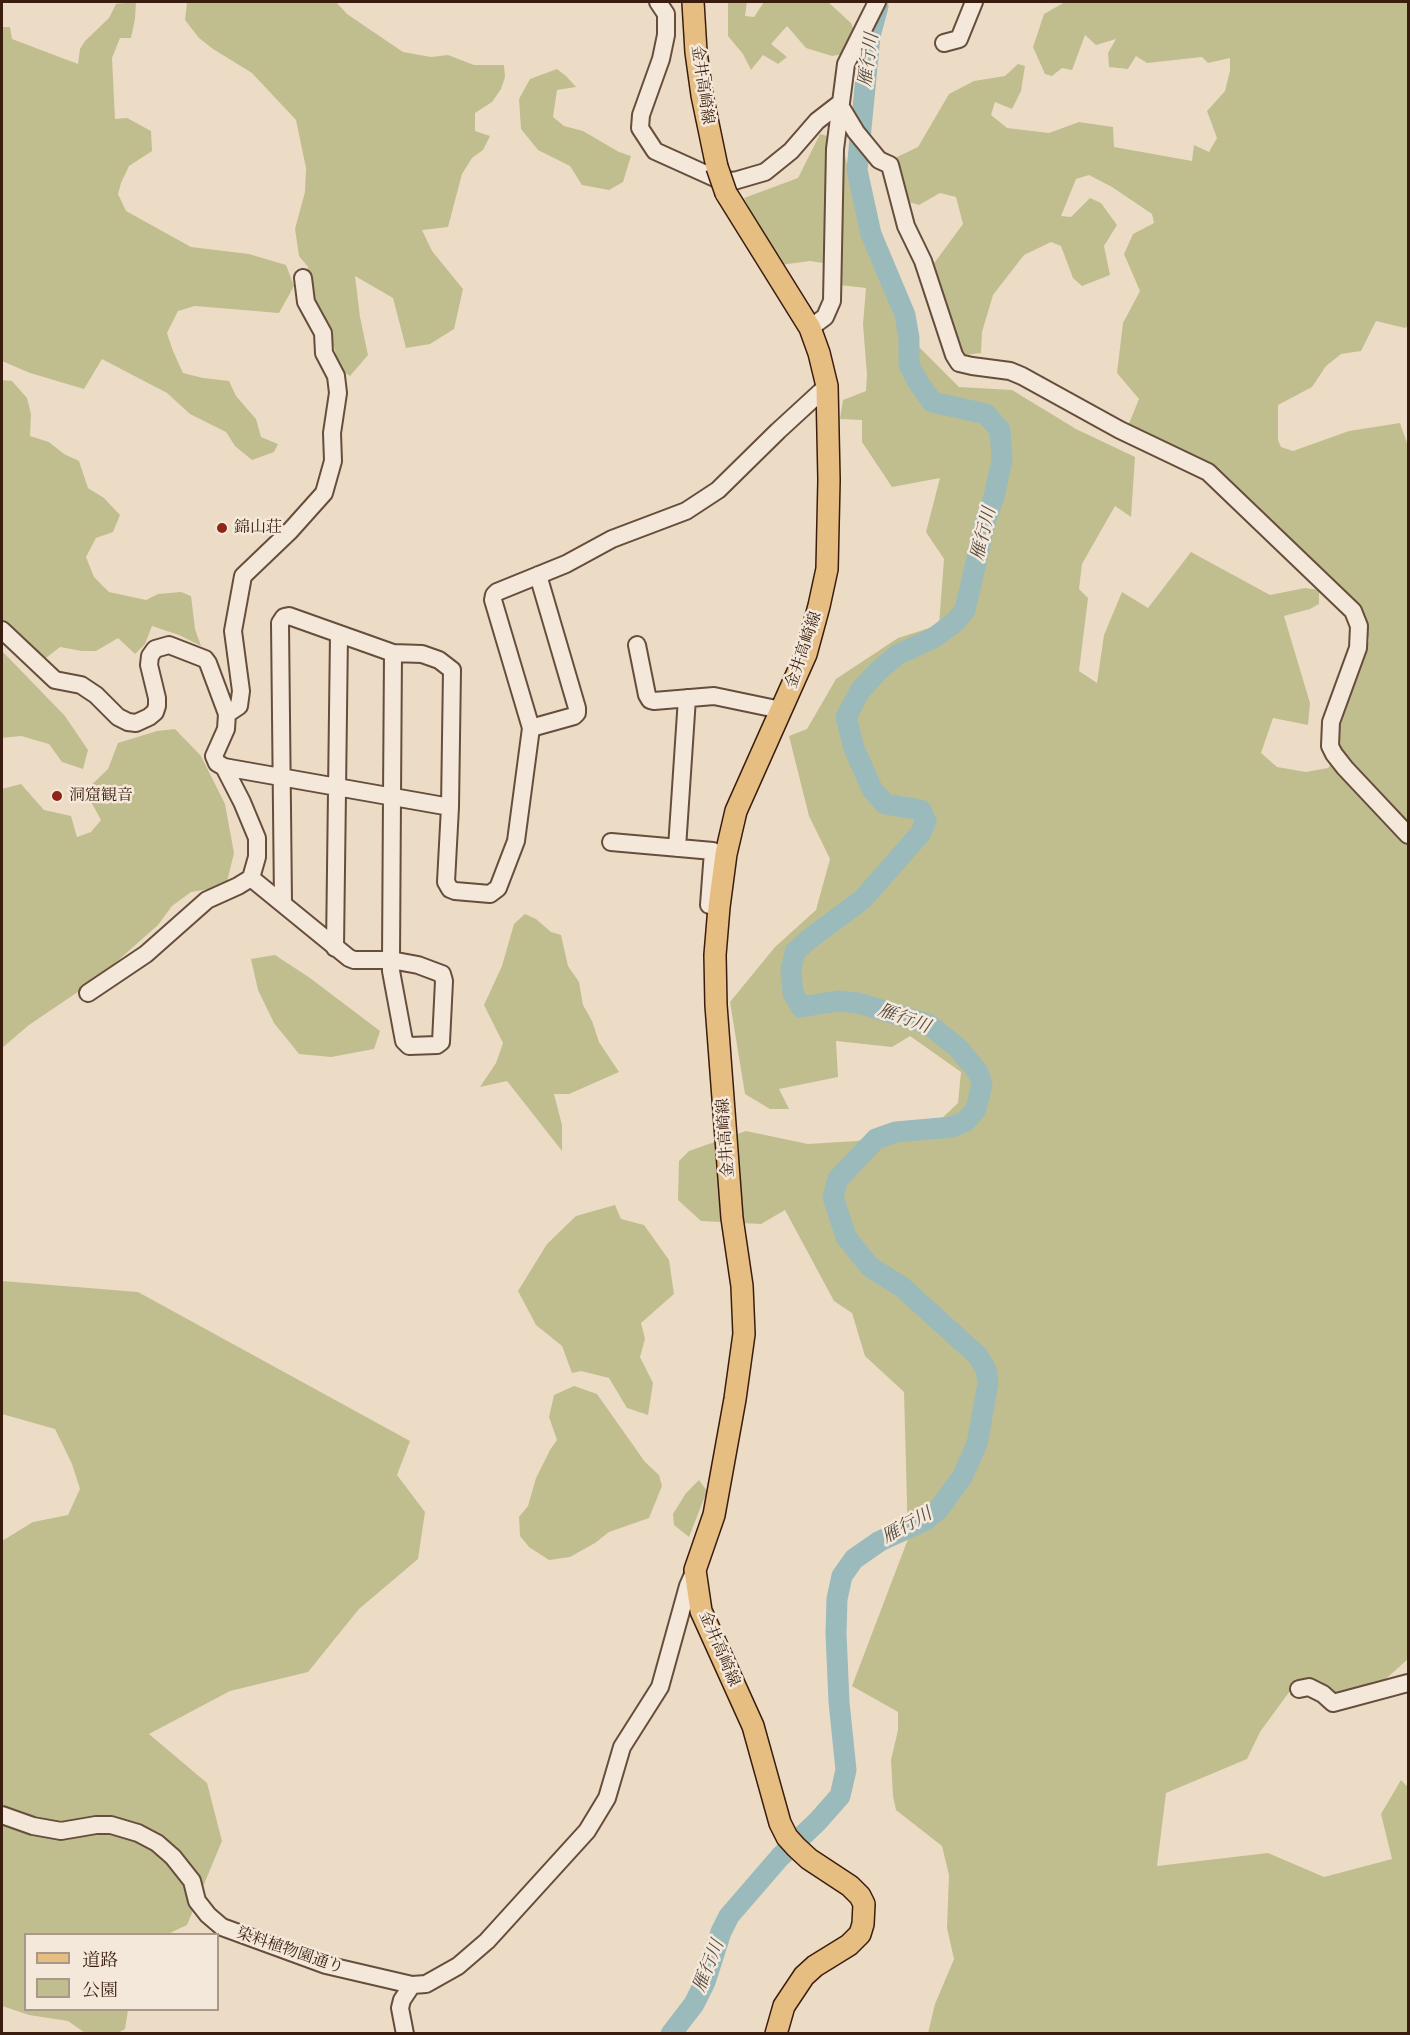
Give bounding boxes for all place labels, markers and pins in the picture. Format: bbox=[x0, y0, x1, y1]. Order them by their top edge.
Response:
place label: 錦山荘 bbox=[234, 518, 282, 538]
marker: 錦山荘 bbox=[215, 521, 229, 535]
place label: 洞窟観音 bbox=[69, 786, 133, 806]
marker: 洞窟観音 bbox=[50, 789, 64, 803]

